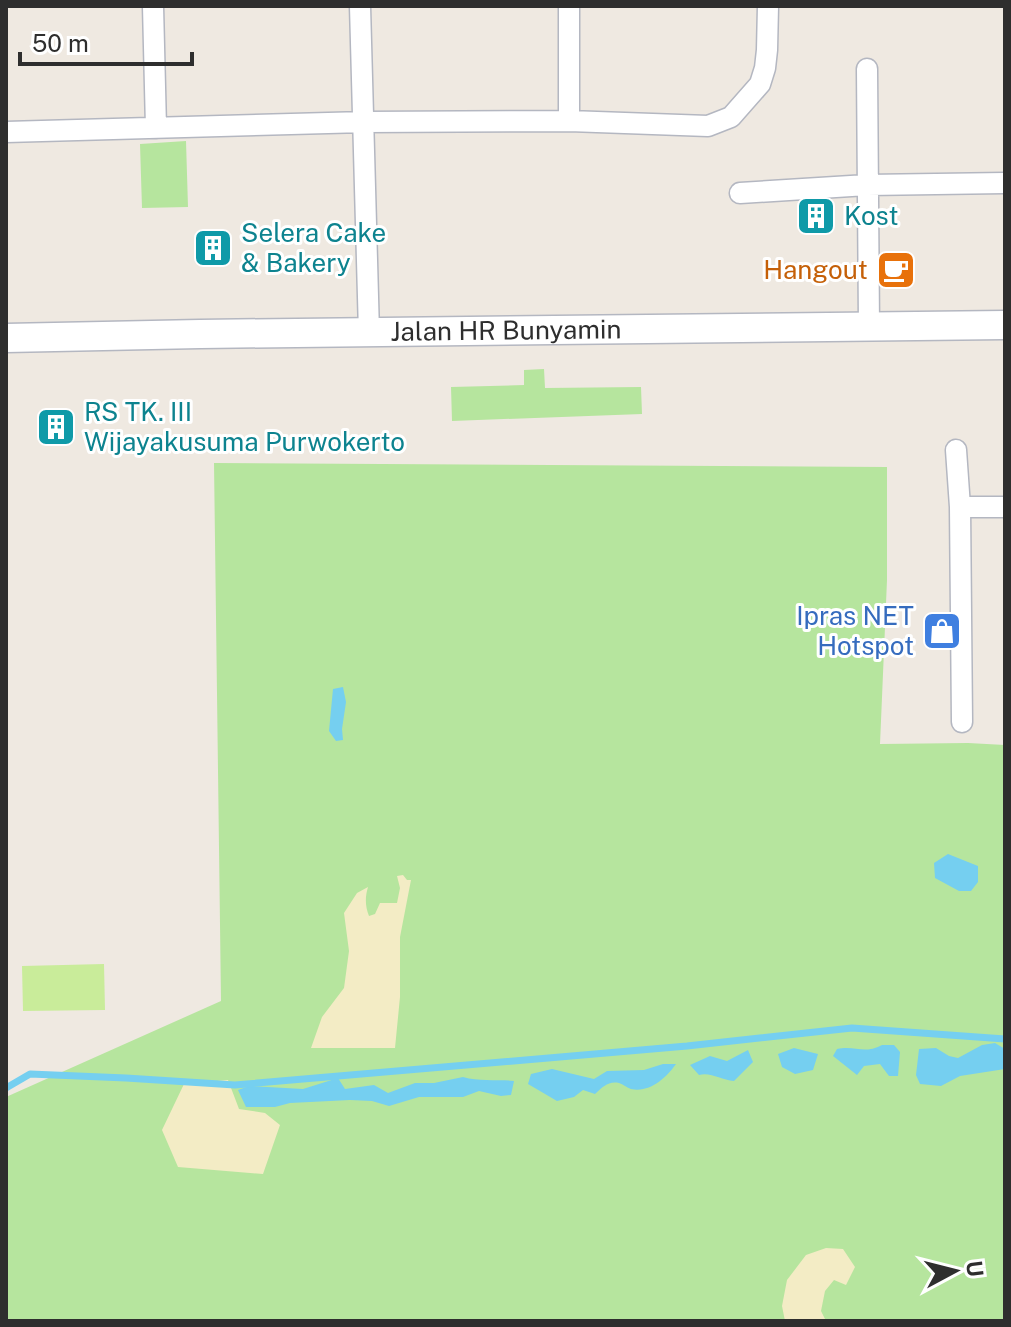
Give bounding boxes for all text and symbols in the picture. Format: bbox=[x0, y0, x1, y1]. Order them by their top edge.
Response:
scale bar bbox=[20, 16, 192, 66]
text: 50 m bbox=[32, 29, 89, 57]
building icon: Kost bbox=[795, 195, 837, 237]
place label: Kost bbox=[844, 200, 899, 231]
place label: Selera Cake & Bakery bbox=[241, 217, 386, 278]
building icon: Selera Cake & Bakery bbox=[192, 227, 234, 269]
cafe icon: Hangout bbox=[875, 249, 917, 291]
place label: Hangout bbox=[763, 254, 868, 285]
street label: Jalan HR Bunyamin bbox=[390, 313, 622, 347]
place label: RS TK. III Wijayakusuma Purwokerto bbox=[84, 396, 405, 457]
building icon: RS TK. III Wijayakusuma Purwokerto bbox=[35, 406, 77, 448]
place label: Ipras NET Hotspot bbox=[796, 600, 914, 661]
shop icon: Ipras NET Hotspot bbox=[921, 610, 963, 652]
north arrow bbox=[915, 1231, 995, 1311]
text: U bbox=[961, 1259, 989, 1278]

